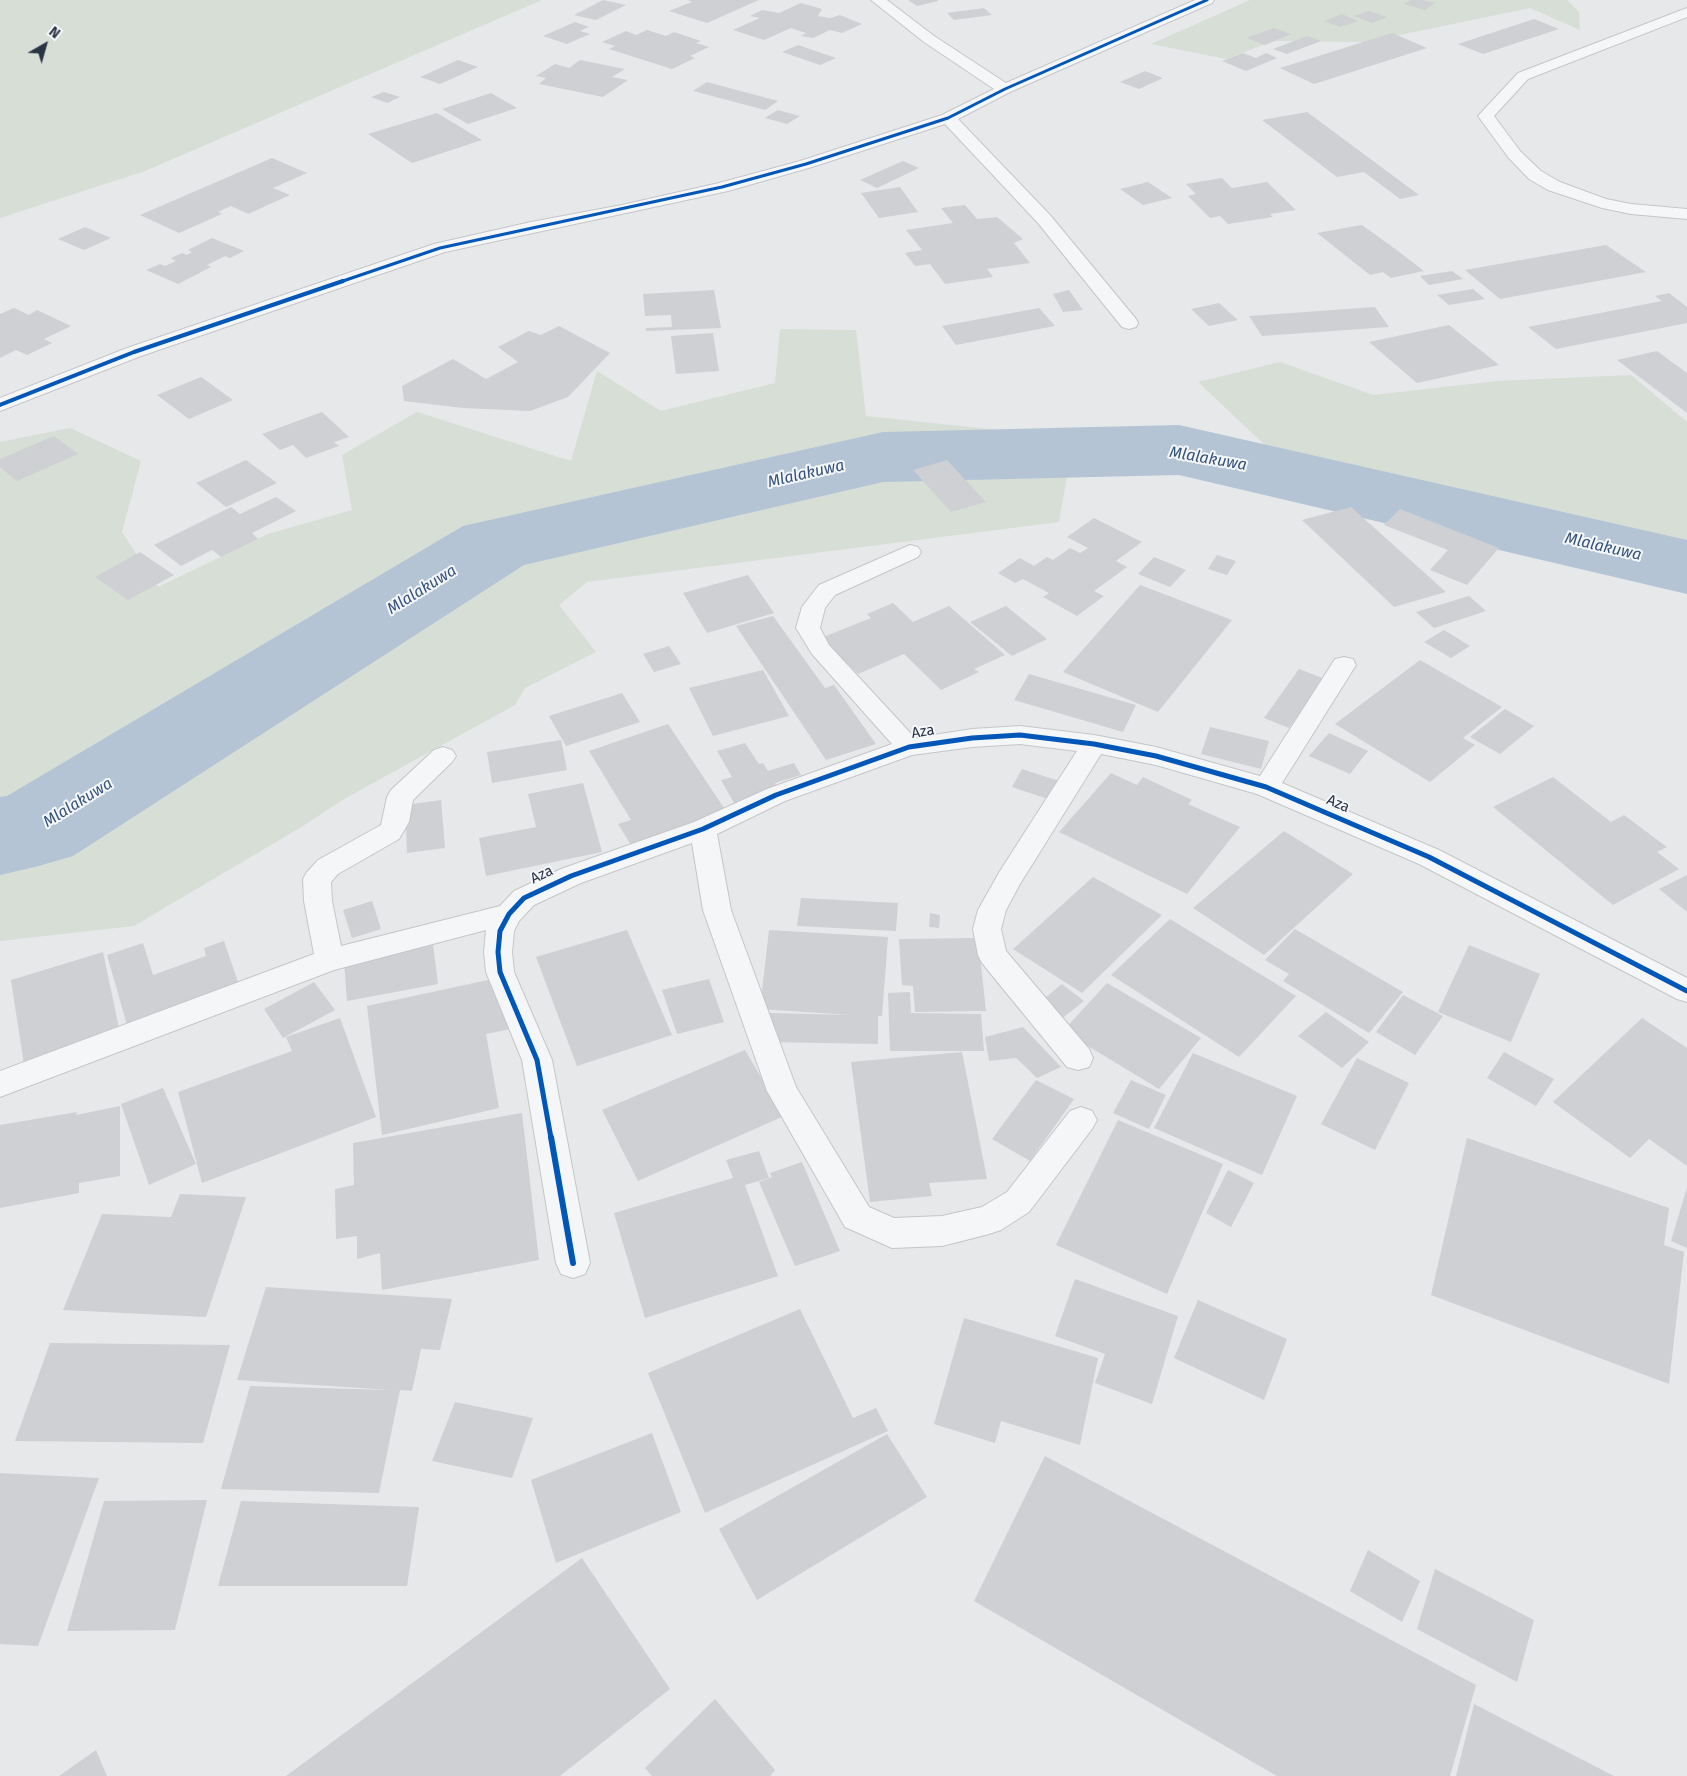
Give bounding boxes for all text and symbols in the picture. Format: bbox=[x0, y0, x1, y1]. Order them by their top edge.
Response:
north arrow bbox=[20, 20, 70, 70]
text: N bbox=[46, 23, 63, 42]
water label: Mlalakuwa bbox=[1168, 443, 1248, 475]
water label: Mlalakuwa bbox=[766, 456, 846, 492]
water label: Mlalakuwa bbox=[1563, 529, 1643, 565]
water label: Mlalakuwa bbox=[384, 561, 460, 619]
street label: Aza bbox=[910, 721, 936, 743]
water label: Mlalakuwa bbox=[40, 774, 116, 832]
street label: Aza bbox=[1324, 791, 1352, 817]
street label: Aza bbox=[528, 862, 556, 888]

